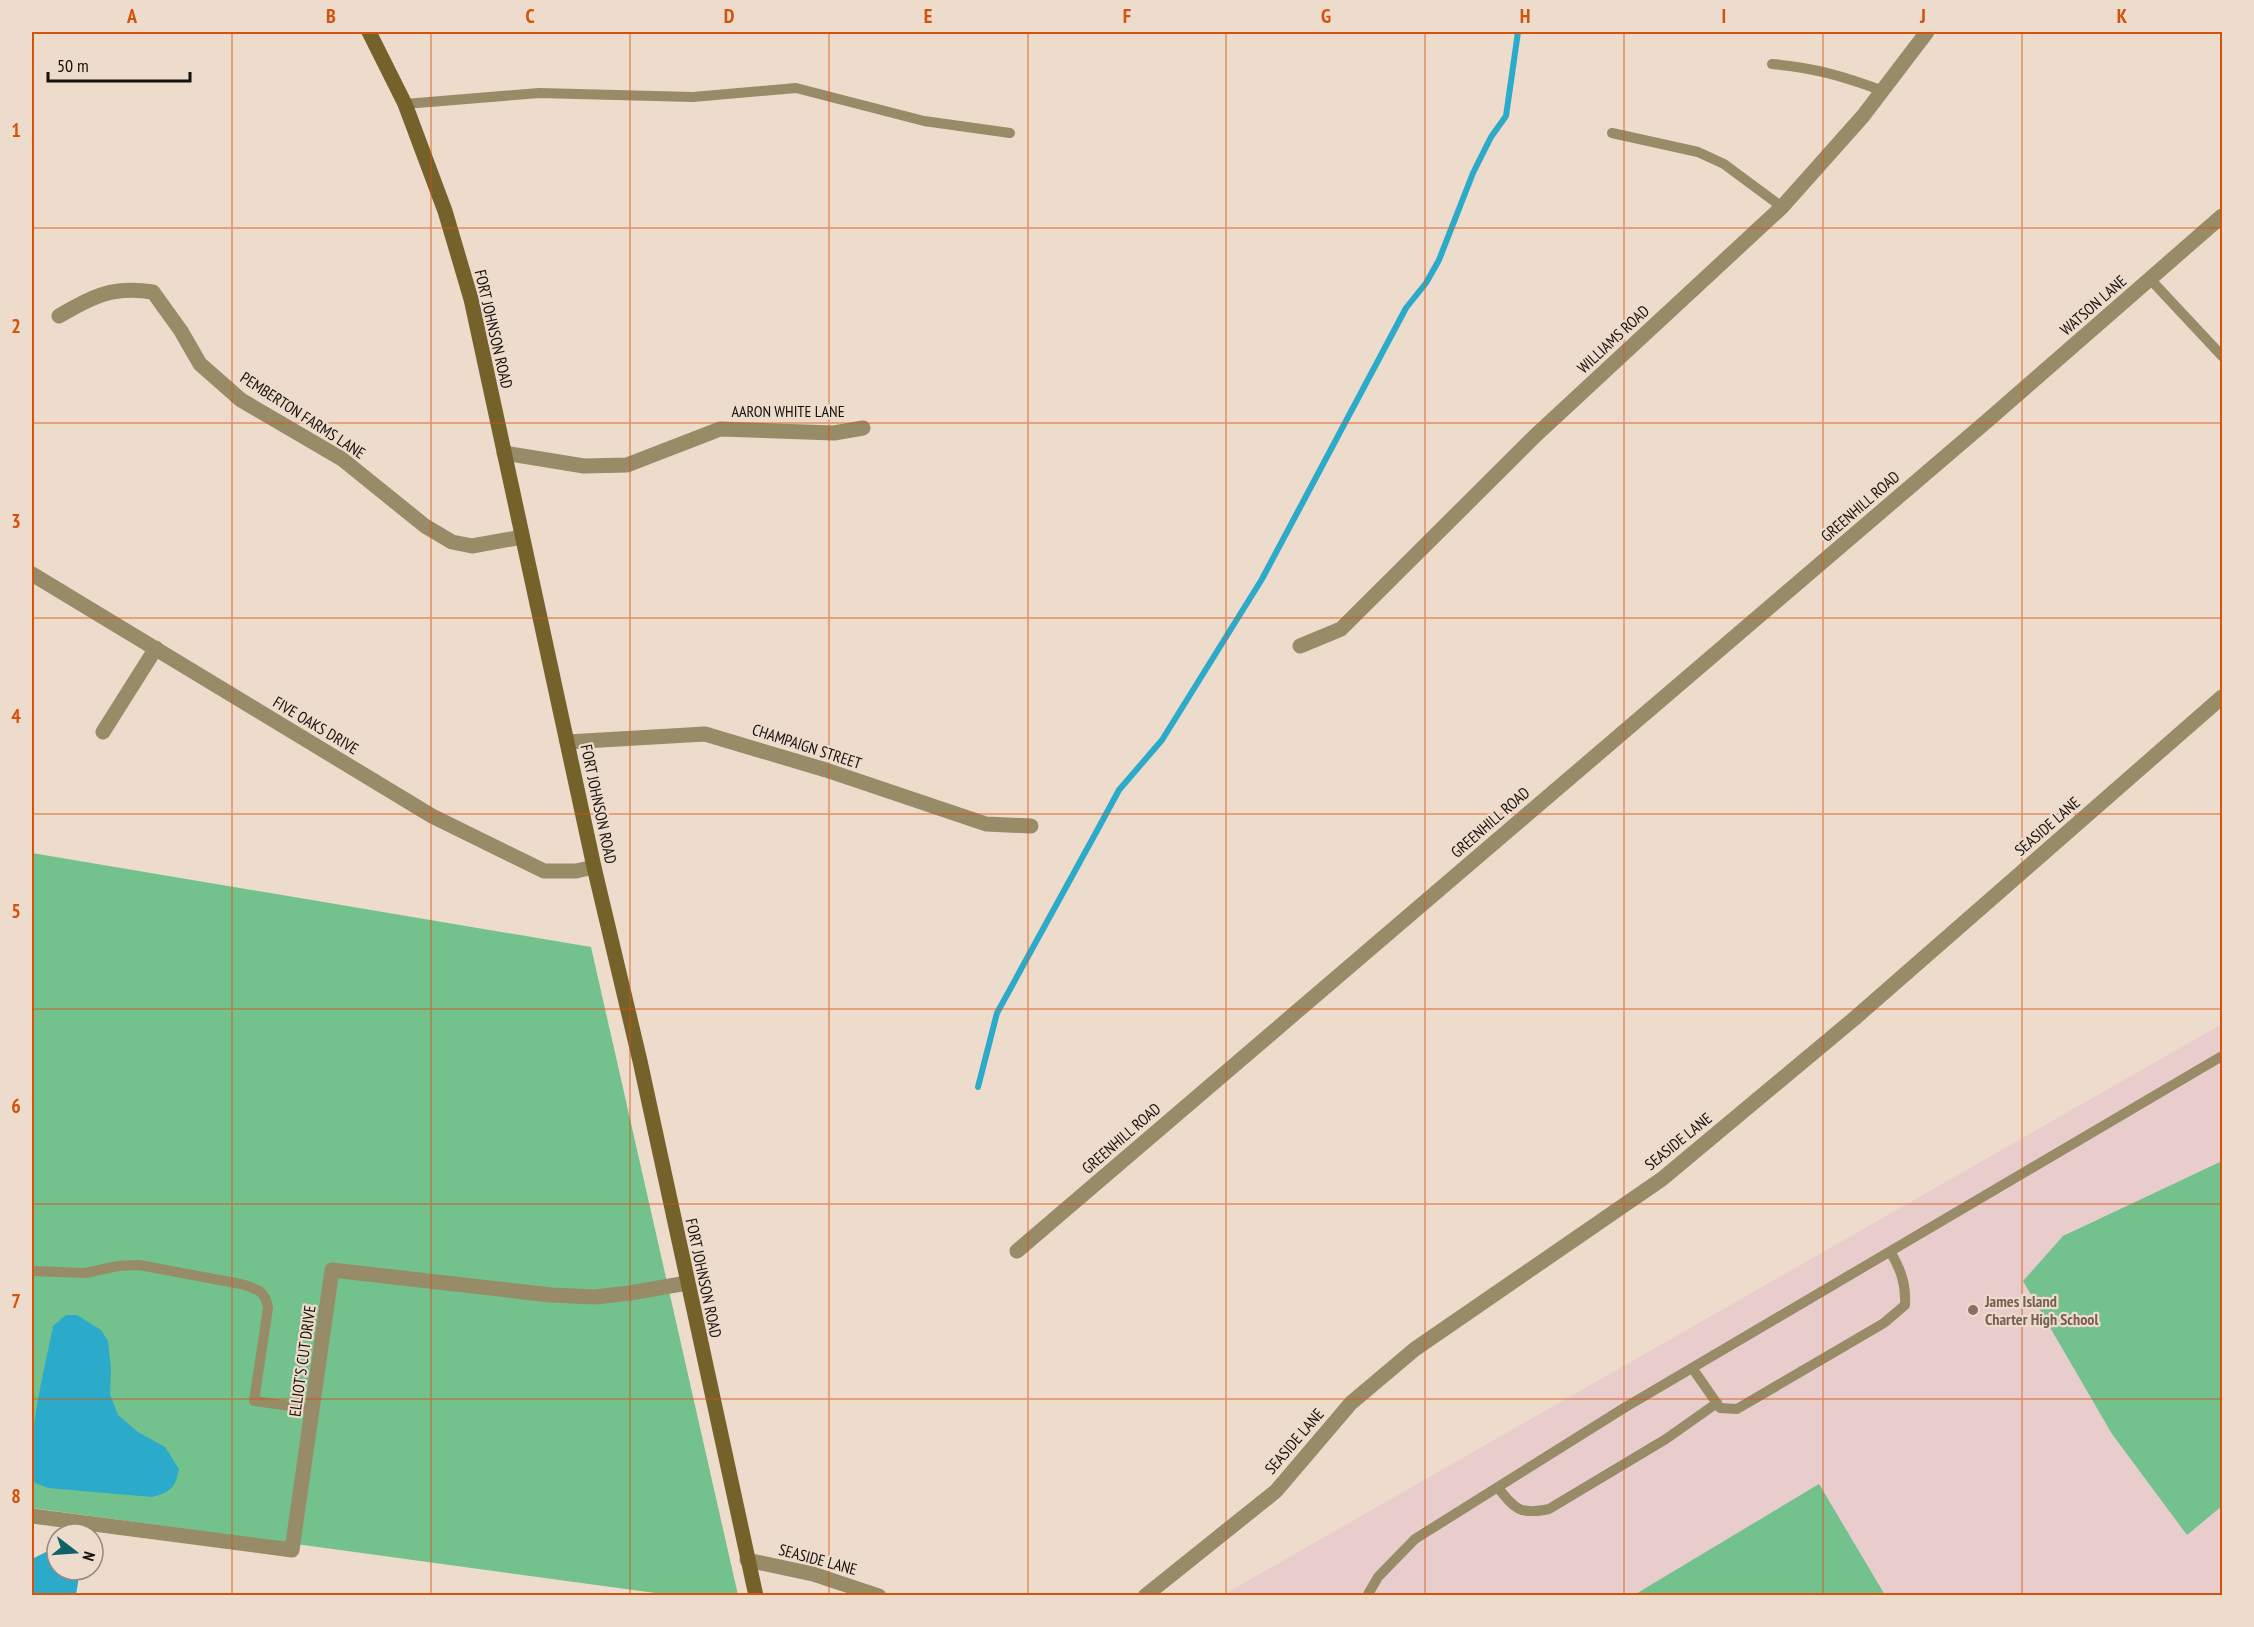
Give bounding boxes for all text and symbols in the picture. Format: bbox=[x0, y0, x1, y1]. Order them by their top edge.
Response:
text: A bbox=[126, 3, 138, 29]
text: B bbox=[326, 3, 336, 29]
text: C bbox=[525, 3, 535, 29]
text: D bbox=[724, 3, 735, 29]
text: E bbox=[924, 3, 932, 29]
text: F bbox=[1123, 3, 1131, 29]
text: G bbox=[1321, 3, 1331, 29]
text: H bbox=[1520, 3, 1530, 29]
text: I bbox=[1722, 3, 1726, 29]
text: J bbox=[1919, 3, 1926, 29]
text: K bbox=[2117, 3, 2128, 29]
scale bar bbox=[48, 45, 190, 83]
text: 50 m bbox=[57, 54, 89, 77]
text: 1 bbox=[11, 117, 21, 143]
street label: FORT JOHNSON ROAD bbox=[471, 268, 517, 390]
street label: WATSON LANE bbox=[2056, 271, 2130, 339]
street label: WILLIAMS ROAD bbox=[1573, 301, 1653, 377]
text: 2 bbox=[11, 313, 21, 339]
street label: PEMBERTON FARMS LANE bbox=[237, 367, 369, 463]
street label: AARON WHITE LANE bbox=[731, 401, 845, 421]
street label: GREENHILL ROAD bbox=[1816, 466, 1904, 546]
text: 3 bbox=[11, 508, 21, 534]
street label: FIVE OAKS DRIVE bbox=[270, 692, 363, 758]
text: 4 bbox=[11, 703, 21, 729]
street label: CHAMPAIGN STREET bbox=[750, 719, 864, 773]
street label: FORT JOHNSON ROAD bbox=[577, 743, 621, 865]
street label: GREENHILL ROAD bbox=[1446, 782, 1534, 862]
street label: SEASIDE LANE bbox=[2010, 792, 2084, 860]
text: 5 bbox=[11, 898, 21, 924]
text: 6 bbox=[11, 1093, 21, 1119]
street label: GREENHILL ROAD bbox=[1077, 1098, 1165, 1178]
street label: SEASIDE LANE bbox=[1641, 1108, 1716, 1174]
street label: FORT JOHNSON ROAD bbox=[682, 1217, 726, 1339]
text: 7 bbox=[11, 1288, 21, 1314]
place label: James Island Charter High School bbox=[1984, 1291, 2098, 1329]
marker: James Island Charter High School bbox=[1966, 1303, 1980, 1317]
street label: ELLIOT'S CUT DRIVE bbox=[284, 1304, 320, 1418]
street label: SEASIDE LANE bbox=[1260, 1404, 1328, 1478]
text: 8 bbox=[11, 1483, 21, 1509]
north arrow bbox=[45, 1522, 105, 1582]
street label: SEASIDE LANE bbox=[777, 1539, 859, 1579]
text: N bbox=[79, 1549, 100, 1563]

